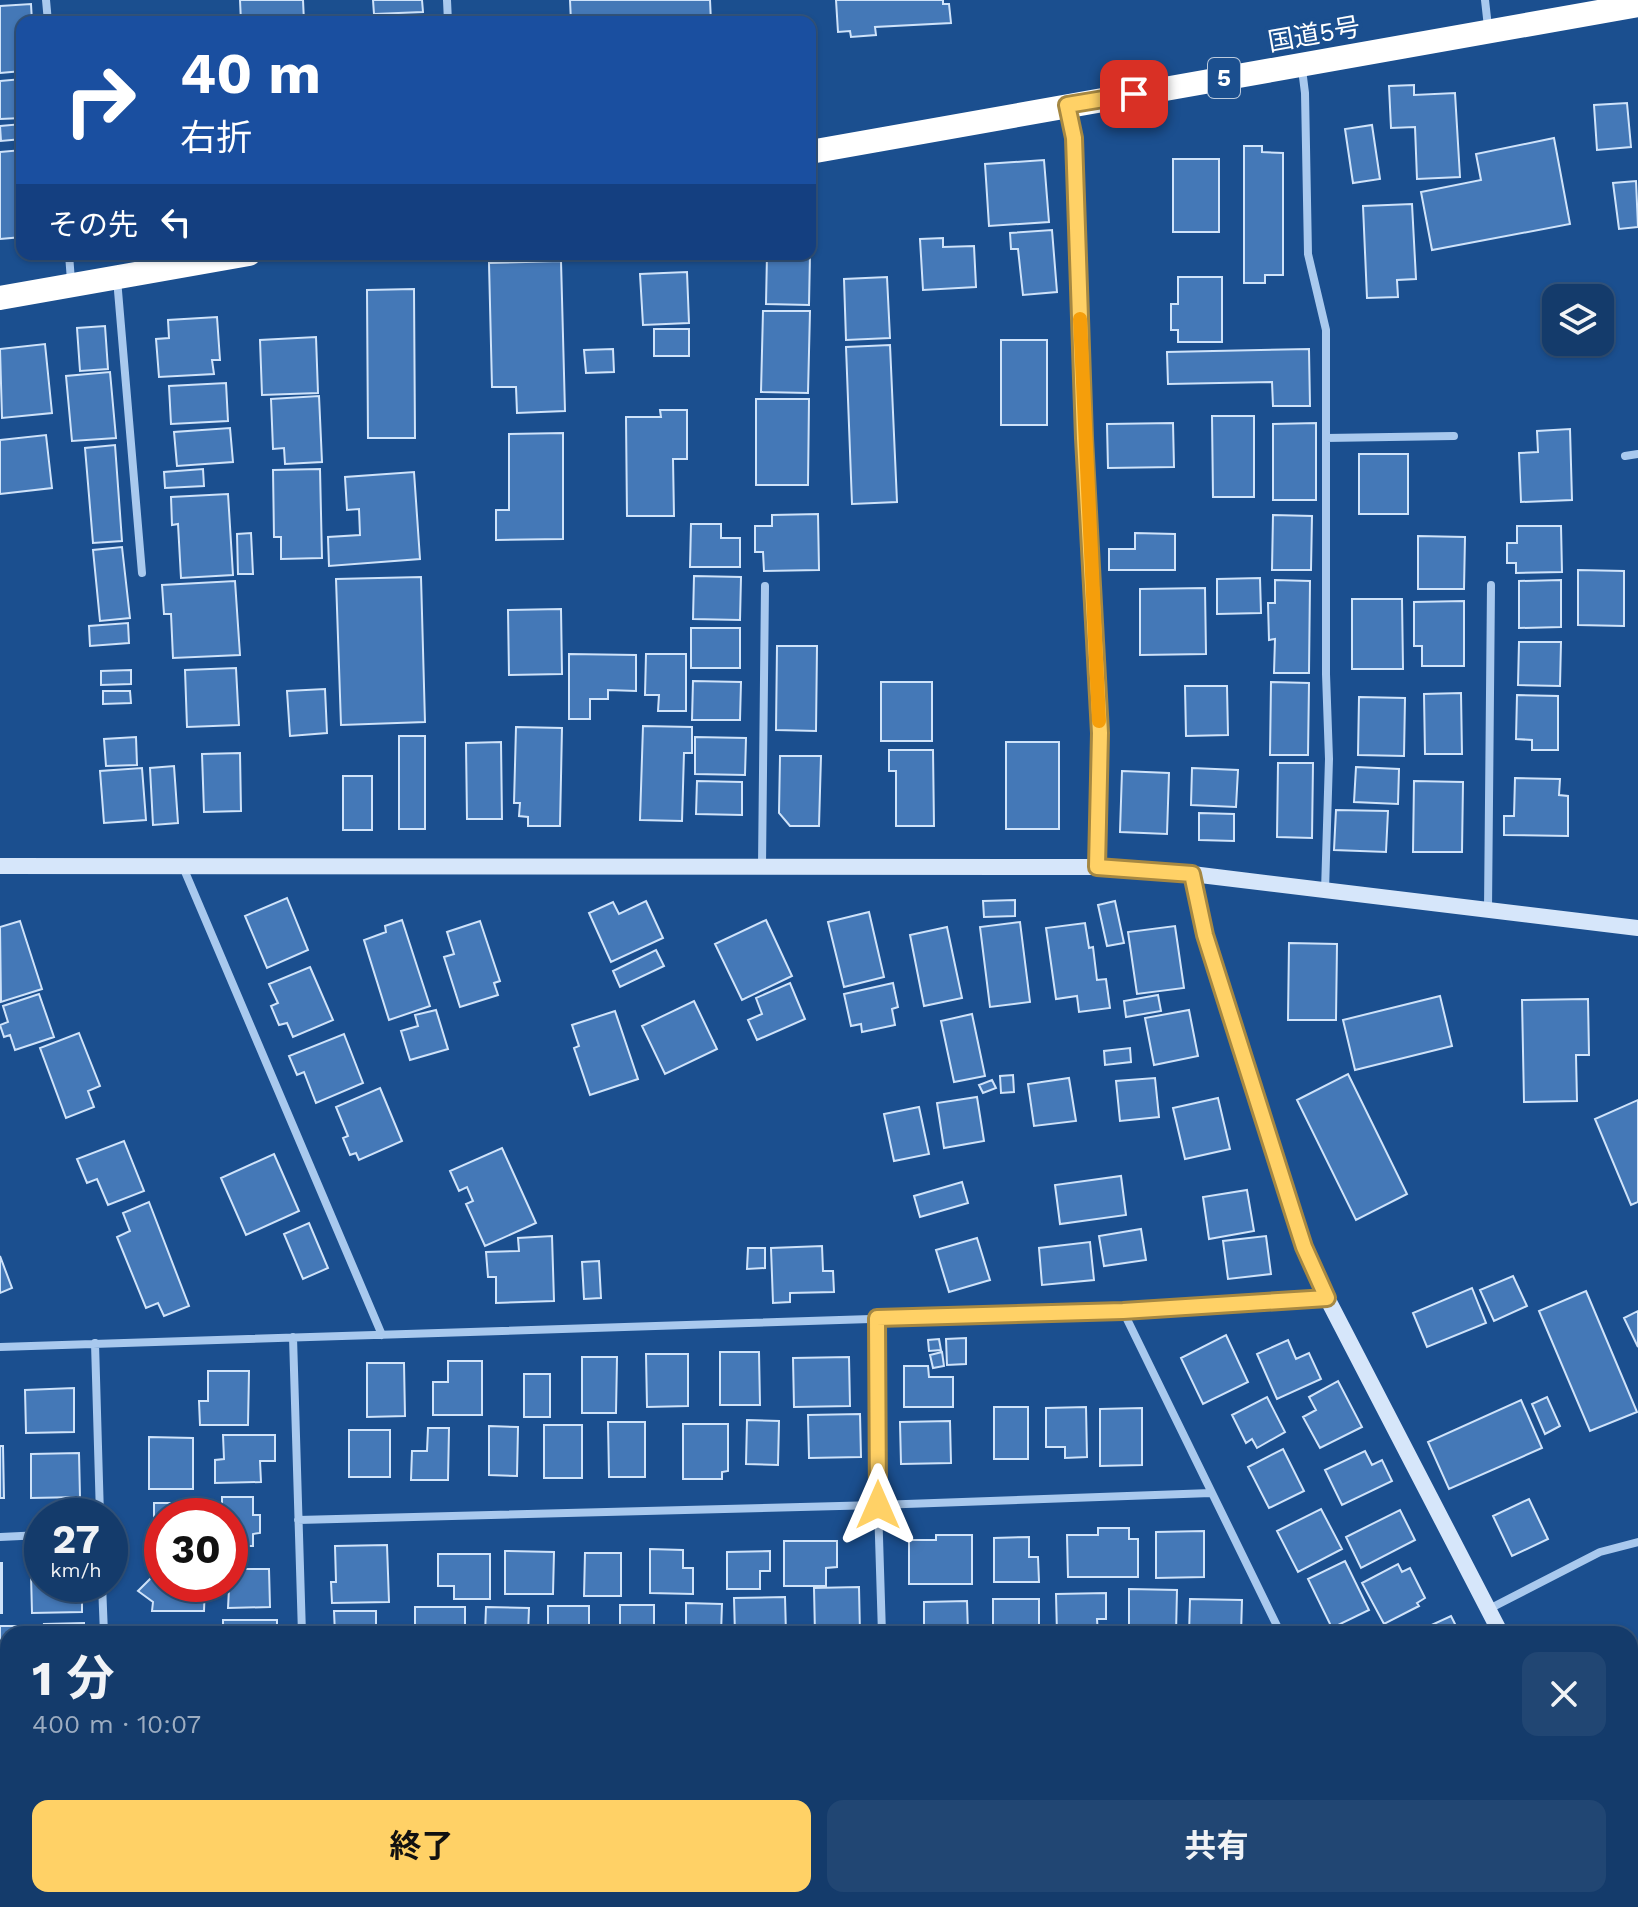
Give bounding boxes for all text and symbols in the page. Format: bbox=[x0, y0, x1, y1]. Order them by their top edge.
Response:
street label: 国道5号 bbox=[1266, 11, 1362, 57]
text: 40 m bbox=[180, 41, 321, 107]
icon: right bbox=[48, 48, 152, 152]
road number: 5 bbox=[1208, 58, 1240, 98]
pin bbox=[1100, 60, 1168, 128]
icon: arrive bbox=[1112, 72, 1156, 116]
text: 右折 bbox=[180, 117, 252, 159]
icon: left bbox=[154, 200, 198, 244]
text: その先 bbox=[48, 207, 138, 242]
map controls bbox=[1542, 284, 1614, 356]
button: layers bbox=[1542, 284, 1614, 356]
position arrow bbox=[836, 1463, 920, 1547]
speed limit sign: 30 bbox=[144, 1498, 248, 1602]
text: 27 bbox=[52, 1516, 100, 1563]
text: km/h bbox=[50, 1558, 102, 1582]
text: 1 分 bbox=[32, 1650, 114, 1707]
button: close bbox=[1522, 1652, 1606, 1736]
text: 400 m · 10:07 bbox=[32, 1709, 201, 1739]
button: 終了 bbox=[32, 1800, 811, 1892]
button: 共有 bbox=[827, 1800, 1606, 1892]

